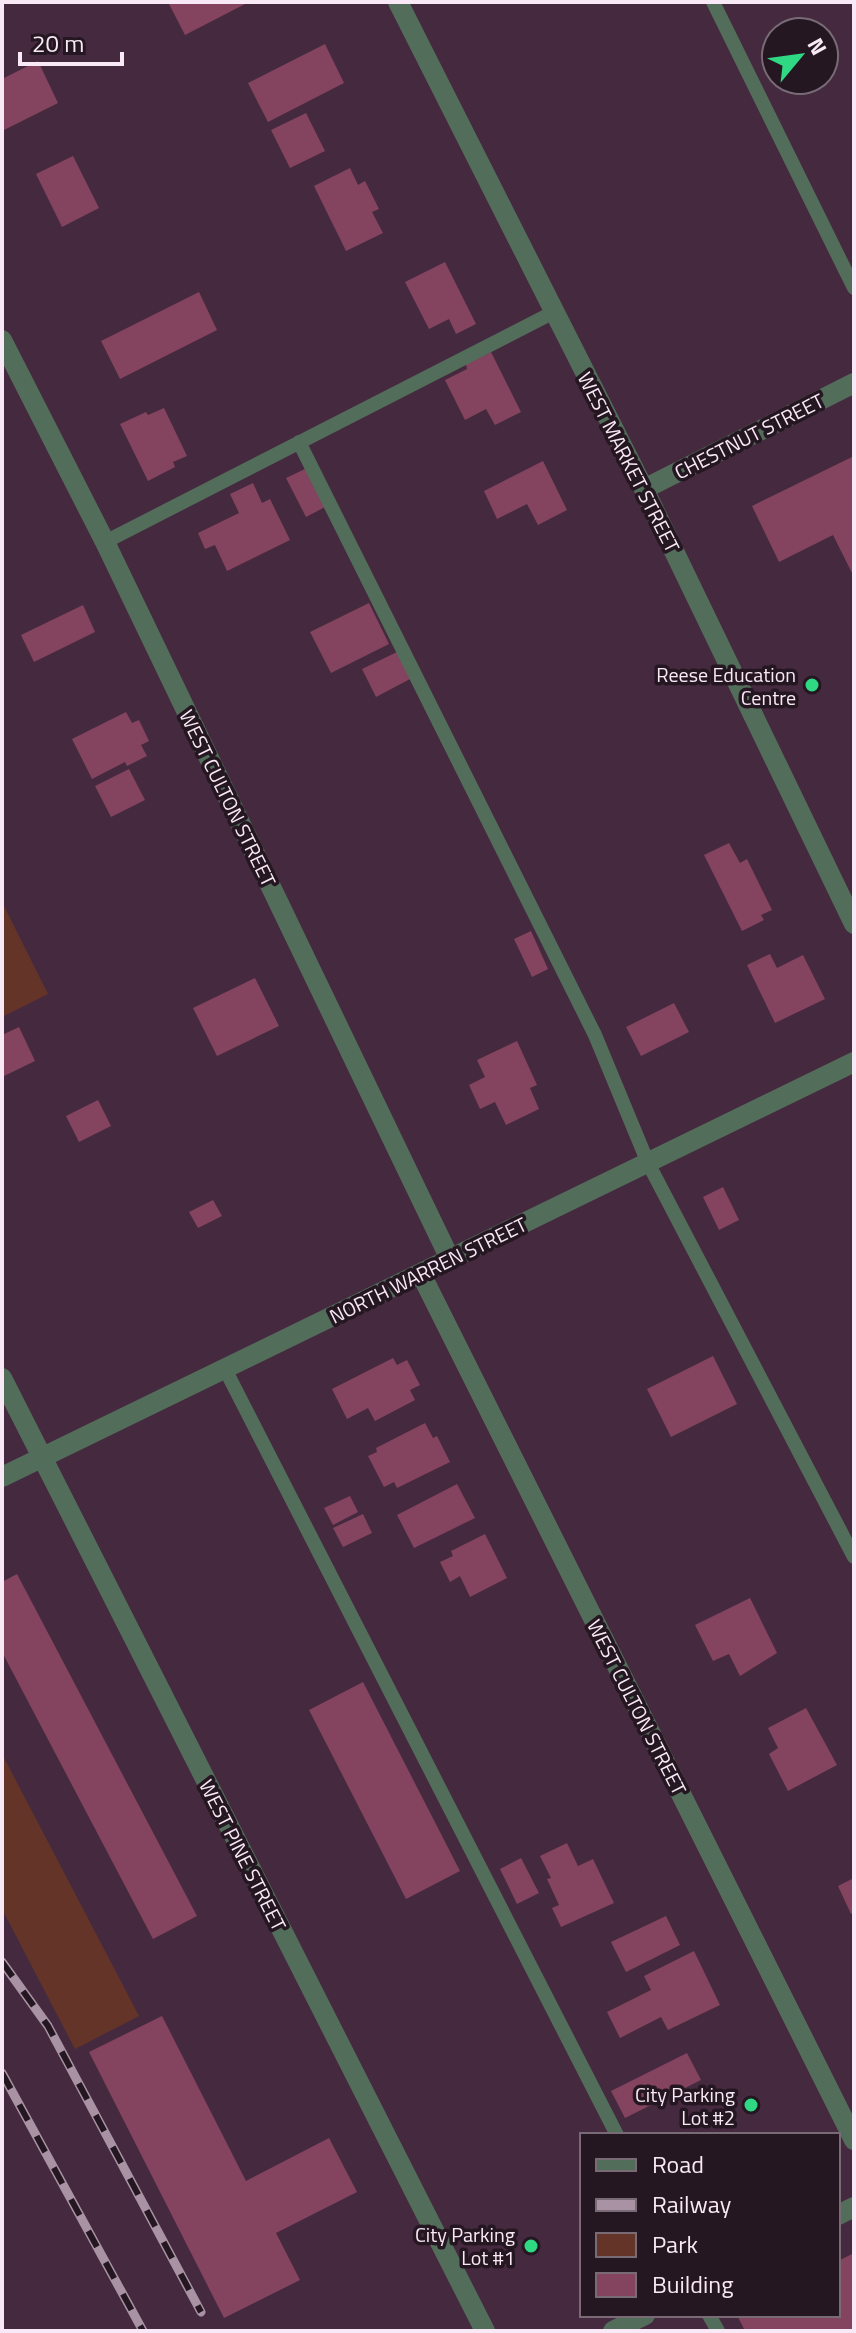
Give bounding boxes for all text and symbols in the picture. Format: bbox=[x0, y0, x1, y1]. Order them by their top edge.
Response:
scale bar bbox=[20, 16, 122, 66]
north arrow bbox=[760, 16, 840, 96]
text: 20 m bbox=[32, 25, 84, 61]
text: N bbox=[799, 31, 836, 61]
street label: WEST MARKET STREET bbox=[570, 366, 688, 558]
street label: CHESTNUT STREET bbox=[669, 385, 830, 487]
place label: Reese Education Centre bbox=[656, 659, 796, 713]
marker: Reese Education Centre bbox=[803, 676, 821, 694]
street label: WEST CULTON STREET bbox=[172, 704, 285, 892]
street label: NORTH WARREN STREET bbox=[324, 1208, 532, 1331]
street label: WEST CULTON STREET bbox=[579, 1614, 695, 1801]
street label: WEST PINE STREET bbox=[191, 1774, 295, 1937]
place label: City Parking Lot #2 bbox=[635, 2079, 735, 2133]
marker: City Parking Lot #2 bbox=[742, 2096, 760, 2114]
legend bbox=[580, 2133, 840, 2317]
text: Road bbox=[652, 2146, 704, 2182]
text: Railway bbox=[652, 2186, 732, 2222]
place label: City Parking Lot #1 bbox=[415, 2219, 515, 2273]
text: Park bbox=[652, 2226, 698, 2262]
marker: City Parking Lot #1 bbox=[522, 2237, 540, 2255]
text: Building bbox=[652, 2266, 734, 2302]

